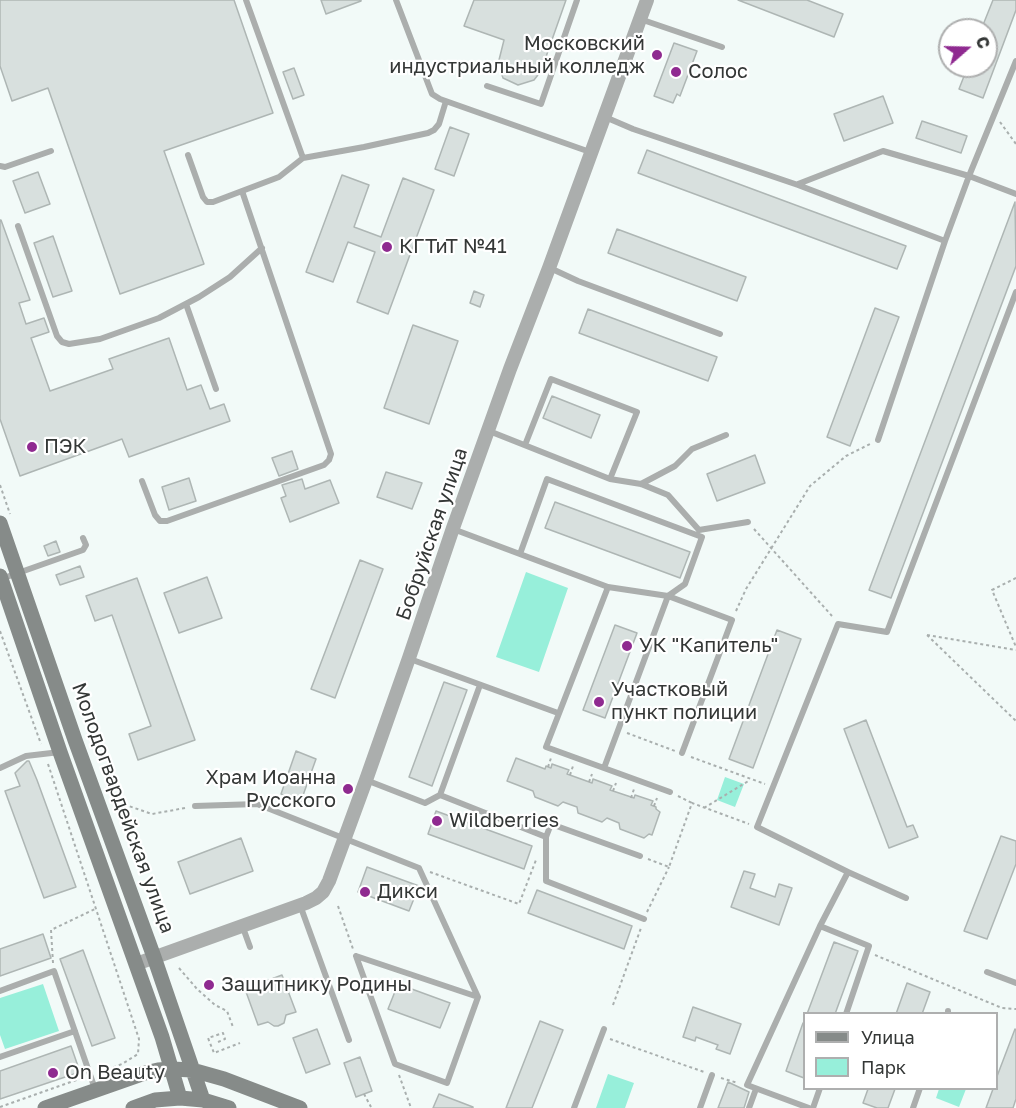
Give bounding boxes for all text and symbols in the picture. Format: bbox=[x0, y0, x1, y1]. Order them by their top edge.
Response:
north arrow bbox=[938, 18, 998, 78]
place label: Московский индустриальный колледж bbox=[389, 32, 645, 79]
text: С bbox=[972, 34, 994, 51]
marker: Московский индустриальный колледж bbox=[650, 48, 664, 62]
place label: Солос bbox=[688, 60, 748, 84]
marker: Солос bbox=[669, 65, 683, 79]
place label: КГТиТ №41 bbox=[399, 235, 507, 259]
marker: КГТиТ №41 bbox=[380, 240, 394, 254]
place label: ПЭК bbox=[44, 435, 87, 459]
marker: ПЭК bbox=[25, 440, 39, 454]
street label: Бобруйская улица bbox=[391, 445, 473, 623]
place label: УК "Капитель" bbox=[639, 634, 778, 658]
marker: УК "Капитель" bbox=[620, 639, 634, 653]
place label: Участковый пункт полиции bbox=[611, 678, 757, 725]
street label: Молодогвардейская улица bbox=[66, 679, 180, 937]
marker: Участковый пункт полиции bbox=[592, 695, 606, 709]
place label: Храм Иоанна Русского bbox=[206, 766, 336, 813]
marker: Храм Иоанна Русского bbox=[341, 782, 355, 796]
place label: Wildberries bbox=[449, 809, 559, 833]
marker: Wildberries bbox=[430, 814, 444, 828]
place label: Дикси bbox=[377, 880, 438, 904]
marker: Дикси bbox=[358, 885, 372, 899]
place label: Защитнику Родины bbox=[221, 973, 412, 997]
marker: Защитнику Родины bbox=[202, 978, 216, 992]
legend bbox=[803, 1012, 998, 1090]
text: Улица bbox=[861, 1026, 915, 1048]
text: Парк bbox=[861, 1056, 906, 1078]
place label: On Beauty bbox=[65, 1061, 165, 1085]
marker: On Beauty bbox=[46, 1066, 60, 1080]

